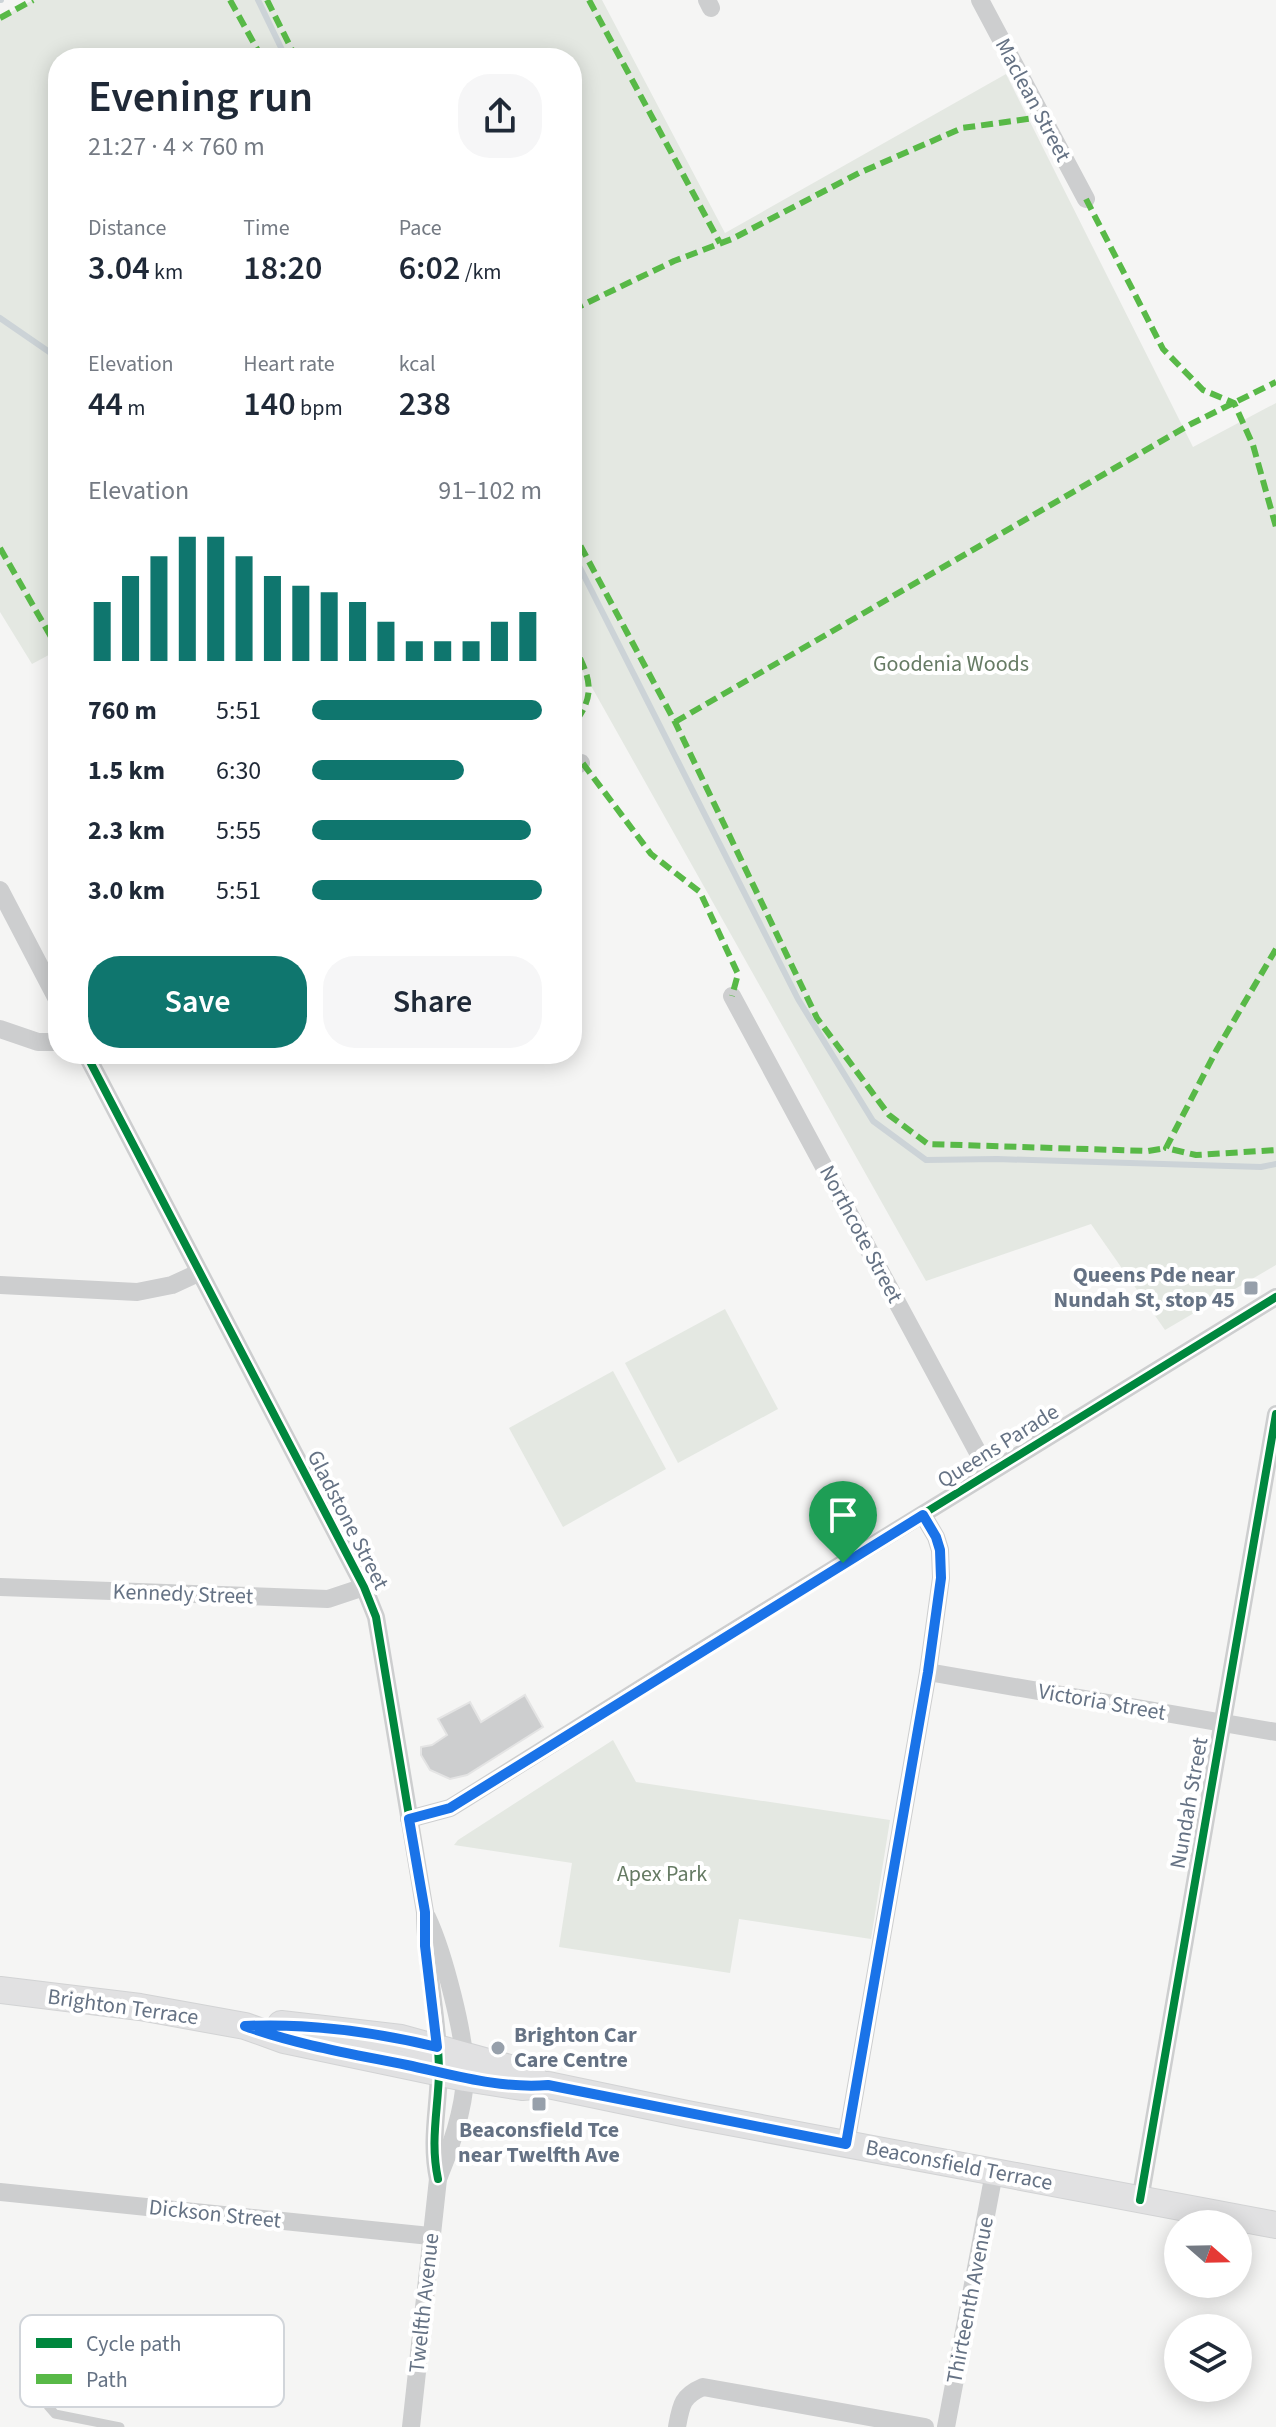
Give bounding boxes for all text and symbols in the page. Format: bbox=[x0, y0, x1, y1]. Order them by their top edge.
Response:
street label: Maclean Street bbox=[987, 32, 1079, 168]
text: Evening run bbox=[88, 66, 313, 129]
button: share bbox=[458, 74, 542, 158]
text: 21:27 · 4 × 760 m bbox=[88, 128, 265, 165]
text: Distance bbox=[88, 212, 166, 244]
text: Time bbox=[243, 212, 290, 244]
text: Pace bbox=[399, 212, 442, 244]
text: 3.04 bbox=[88, 244, 150, 293]
text: 18:20 bbox=[243, 244, 322, 293]
text: 6:02 bbox=[399, 244, 460, 293]
text: km bbox=[150, 256, 183, 288]
text: /km bbox=[460, 256, 502, 288]
text: Elevation bbox=[88, 348, 174, 380]
text: Heart rate bbox=[243, 348, 335, 380]
text: kcal bbox=[399, 348, 436, 380]
text: 44 bbox=[88, 380, 123, 429]
text: 140 bbox=[243, 380, 296, 429]
text: 238 bbox=[399, 380, 451, 429]
text: m bbox=[123, 392, 146, 424]
text: bpm bbox=[296, 392, 343, 424]
text: Elevation bbox=[88, 472, 189, 509]
text: 91–102 m bbox=[438, 472, 542, 509]
park label: Goodenia Woods bbox=[873, 648, 1029, 680]
text: 760 m bbox=[88, 692, 157, 729]
text: 5:51 bbox=[216, 692, 261, 729]
text: 1.5 km bbox=[88, 752, 165, 789]
text: 6:30 bbox=[216, 752, 261, 789]
text: 2.3 km bbox=[88, 812, 165, 849]
text: 5:55 bbox=[216, 812, 261, 849]
text: 3.0 km bbox=[88, 872, 165, 909]
text: 5:51 bbox=[216, 872, 261, 909]
button: Save bbox=[88, 956, 307, 1048]
button: Share bbox=[323, 956, 542, 1048]
street label: Northcote Street bbox=[811, 1159, 911, 1309]
place label: Queens Pde near Nundah St, stop 45 bbox=[1054, 1259, 1235, 1316]
marker: Queens Pde near Nundah St, stop 45 bbox=[1242, 1279, 1260, 1297]
street label: Queens Parade bbox=[931, 1396, 1065, 1496]
street label: Gladstone Street bbox=[299, 1445, 397, 1596]
pin bbox=[809, 1481, 877, 1563]
icon: arrive bbox=[821, 1493, 865, 1537]
street label: Kennedy Street bbox=[112, 1576, 254, 1612]
street label: Victoria Street bbox=[1036, 1675, 1169, 1729]
street label: Nundah Street bbox=[1162, 1734, 1216, 1871]
park label: Apex Park bbox=[617, 1858, 707, 1890]
street label: Brighton Terrace bbox=[45, 1981, 201, 2033]
place label: Brighton Car Care Centre bbox=[514, 2019, 637, 2076]
marker: Brighton Car Care Centre bbox=[489, 2039, 507, 2057]
marker: Beaconsfield Tce near Twelfth Ave bbox=[530, 2095, 548, 2113]
place label: Beaconsfield Tce near Twelfth Ave bbox=[458, 2114, 620, 2171]
street label: Beaconsfield Terrace bbox=[863, 2131, 1055, 2199]
street label: Dickson Street bbox=[147, 2191, 283, 2237]
north arrow bbox=[1164, 2210, 1252, 2298]
map controls bbox=[1164, 2210, 1252, 2402]
street label: Thirteenth Avenue bbox=[938, 2214, 1002, 2386]
street label: Twelfth Avenue bbox=[401, 2231, 447, 2375]
button: layers bbox=[1164, 2314, 1252, 2402]
legend bbox=[20, 2315, 284, 2407]
text: Cycle path bbox=[86, 2328, 182, 2360]
text: Path bbox=[86, 2364, 128, 2396]

